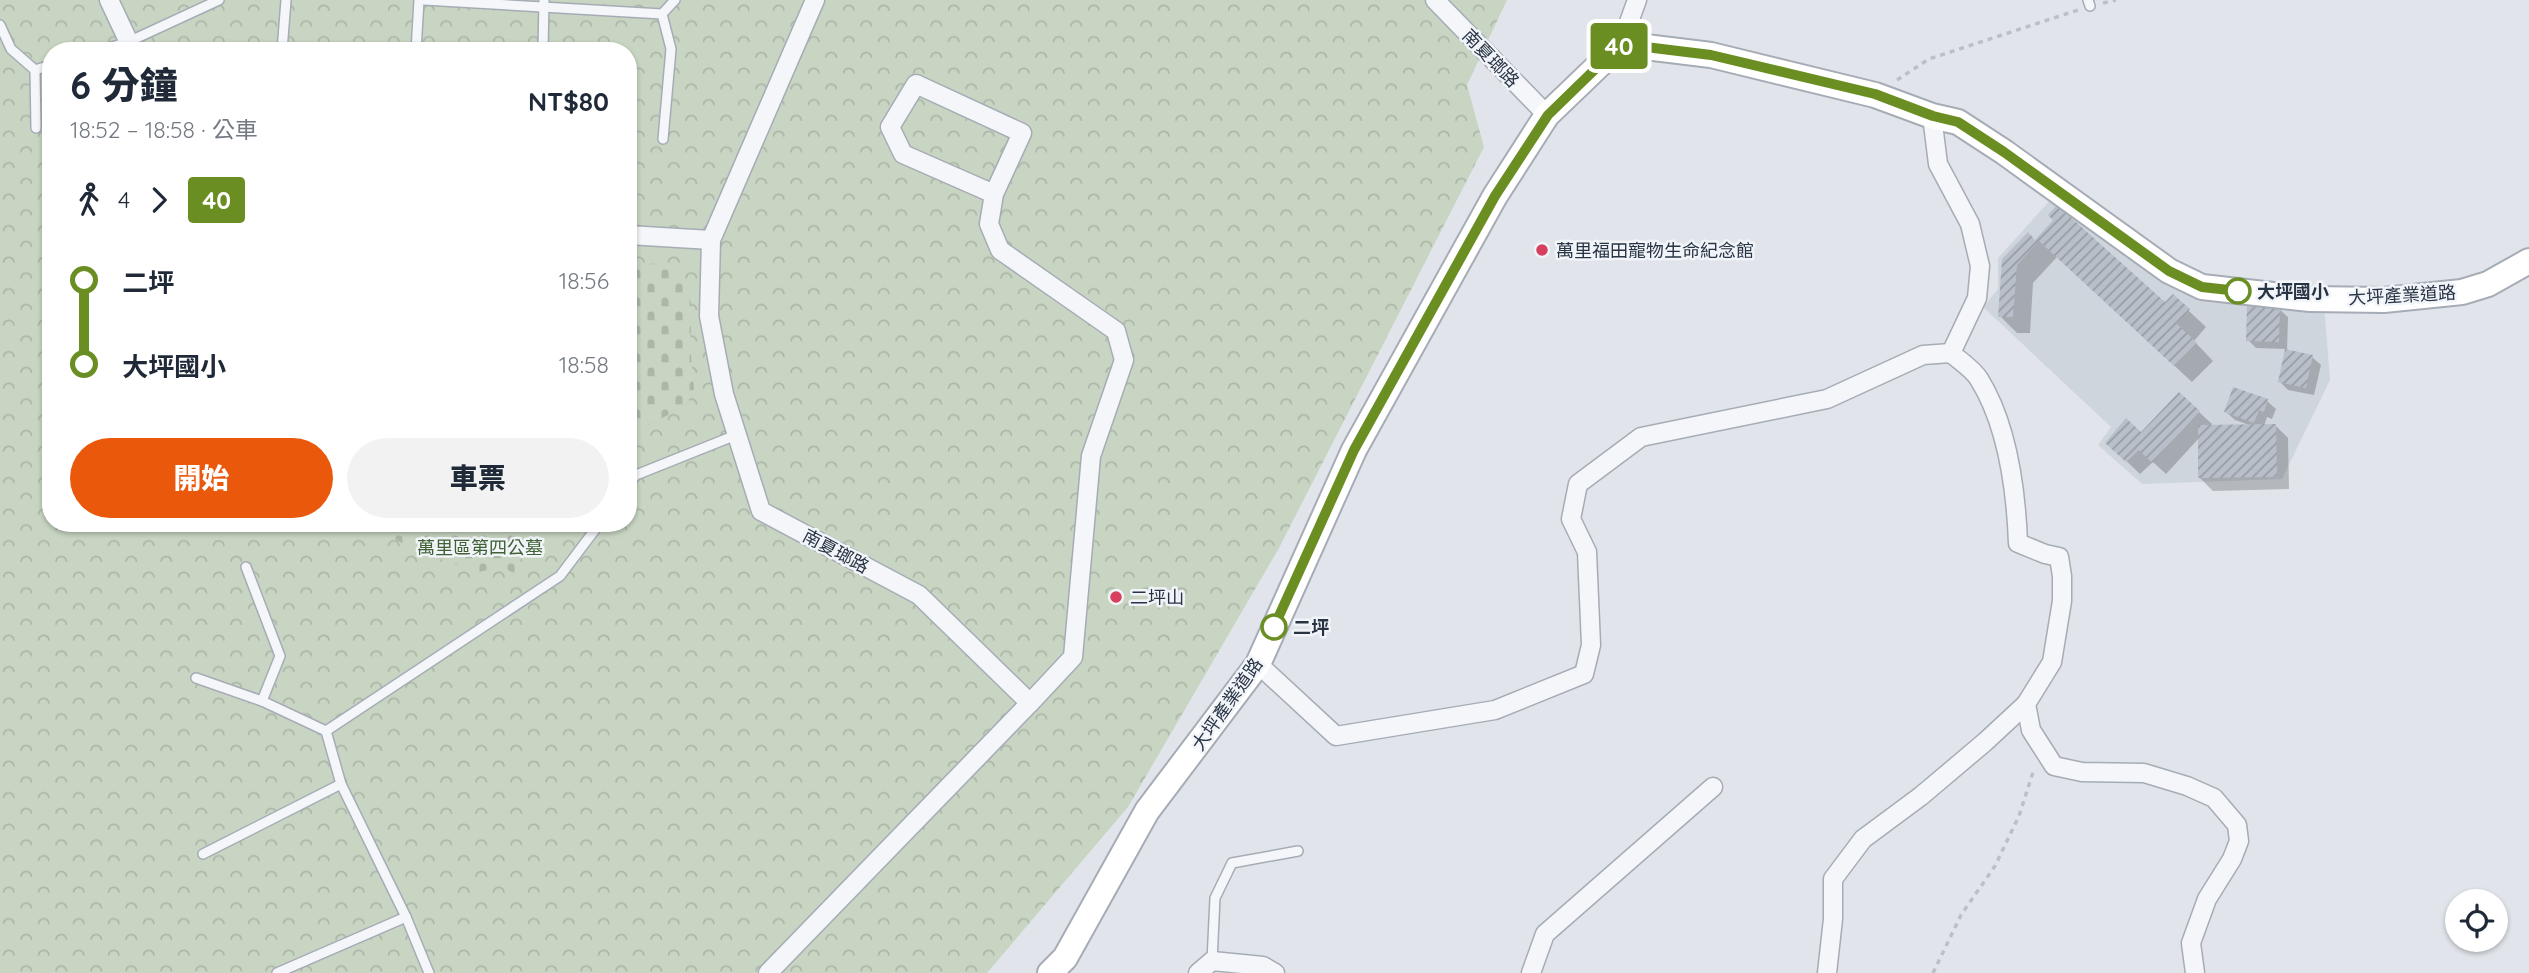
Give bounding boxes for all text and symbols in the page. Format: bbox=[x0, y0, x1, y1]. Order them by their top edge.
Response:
line badge: 40 bbox=[1588, 23, 1650, 69]
street label: 南夏瑯路 bbox=[1458, 24, 1524, 92]
text: 40 bbox=[1605, 31, 1633, 61]
text: 6 分鐘 bbox=[70, 61, 178, 109]
text: NT$80 bbox=[528, 85, 609, 118]
text: 18:52 – 18:58 · 公車 bbox=[70, 115, 258, 144]
icon: walk bbox=[70, 181, 108, 219]
icon: forward bbox=[140, 181, 178, 219]
text: 4 bbox=[118, 185, 130, 214]
text: 40 bbox=[202, 185, 231, 215]
place label: 萬里福田寵物生命紀念館 bbox=[1556, 239, 1754, 262]
marker: 萬里福田寵物生命紀念館 bbox=[1534, 242, 1550, 258]
text: 二坪 bbox=[122, 266, 174, 299]
text: 18:56 bbox=[559, 266, 609, 295]
marker: 大坪國小 bbox=[2225, 278, 2251, 304]
place label: 大坪國小 bbox=[2257, 280, 2329, 303]
street label: 大坪產業道路 bbox=[2347, 281, 2457, 309]
text: 大坪國小 bbox=[122, 350, 226, 383]
text: 18:58 bbox=[559, 350, 609, 379]
button: 開始 bbox=[70, 438, 333, 518]
button: 車票 bbox=[347, 438, 609, 518]
street label: 南夏瑯路 bbox=[799, 524, 873, 578]
park label: 萬里區第四公墓 bbox=[417, 536, 543, 559]
place label: 二坪山 bbox=[1130, 586, 1184, 609]
marker: 二坪山 bbox=[1108, 589, 1124, 605]
marker: 二坪 bbox=[1261, 614, 1287, 640]
place label: 二坪 bbox=[1293, 616, 1329, 639]
street label: 大坪產業道路 bbox=[1187, 653, 1267, 755]
map controls bbox=[2445, 889, 2508, 952]
button: locate bbox=[2445, 889, 2508, 952]

